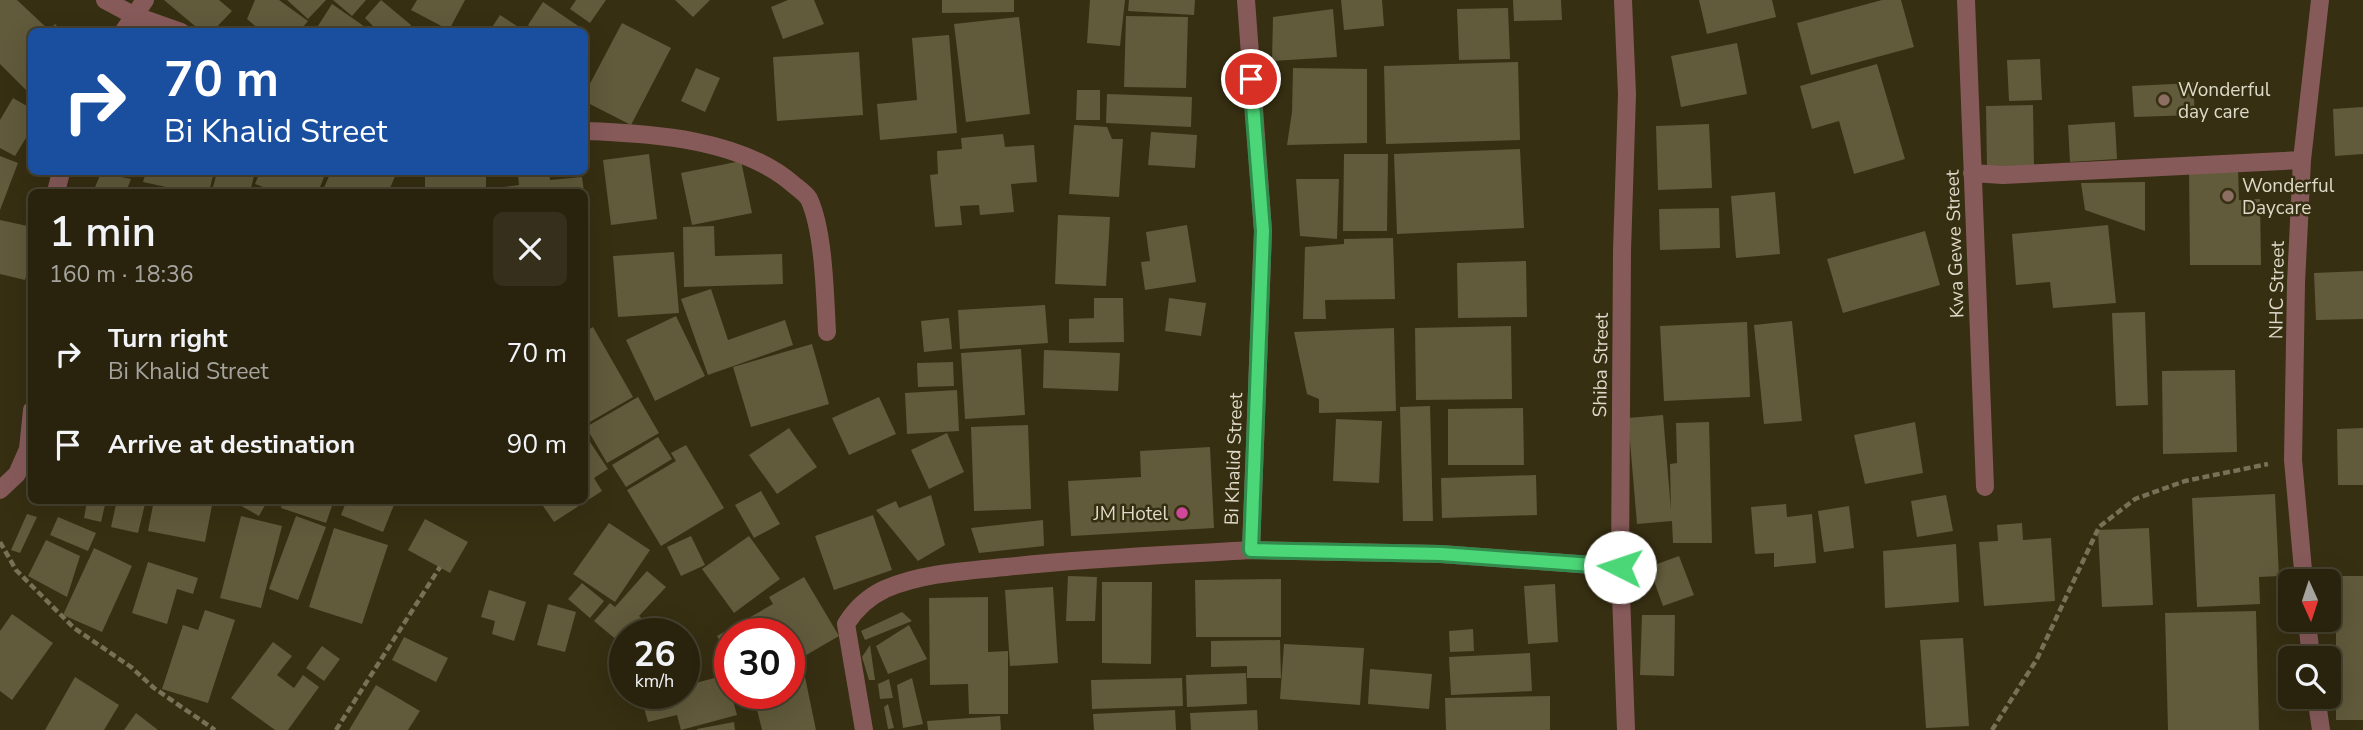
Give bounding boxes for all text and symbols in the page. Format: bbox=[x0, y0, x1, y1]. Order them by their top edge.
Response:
text: 70 m bbox=[164, 46, 279, 113]
pin bbox=[1221, 49, 1281, 109]
icon: right bbox=[49, 56, 140, 147]
icon: arrive bbox=[1232, 60, 1270, 98]
place label: Wonderful day care bbox=[2178, 77, 2271, 125]
marker: Wonderful day care bbox=[2156, 92, 2172, 108]
text: Bi Khalid Street bbox=[164, 110, 388, 153]
street label: Kwa Gewe Street bbox=[1939, 169, 1971, 319]
place label: Wonderful Daycare bbox=[2242, 173, 2335, 221]
marker: Wonderful Daycare bbox=[2220, 188, 2236, 204]
text: 1 min bbox=[49, 204, 156, 261]
button: close bbox=[493, 212, 567, 286]
street label: NHC Street bbox=[2263, 240, 2291, 339]
text: 160 m · 18:36 bbox=[49, 259, 194, 290]
street label: Shiba Street bbox=[1587, 312, 1615, 418]
text: Turn right bbox=[108, 321, 227, 356]
icon: right bbox=[49, 335, 87, 373]
text: 70 m bbox=[507, 336, 567, 371]
text: Bi Khalid Street bbox=[108, 356, 269, 387]
street label: Bi Khalid Street bbox=[1219, 392, 1249, 526]
icon: arrive bbox=[49, 426, 87, 464]
text: Arrive at destination bbox=[108, 427, 355, 462]
text: 90 m bbox=[507, 427, 567, 462]
place label: JM Hotel bbox=[1093, 501, 1168, 527]
marker: JM Hotel bbox=[1174, 505, 1190, 521]
position arrow bbox=[1583, 530, 1657, 604]
north arrow bbox=[2278, 569, 2342, 632]
map controls bbox=[2278, 569, 2341, 709]
speed limit sign: 30 bbox=[714, 618, 805, 709]
text: 26 bbox=[633, 631, 676, 678]
button: search bbox=[2278, 646, 2341, 709]
text: km/h bbox=[635, 669, 674, 693]

